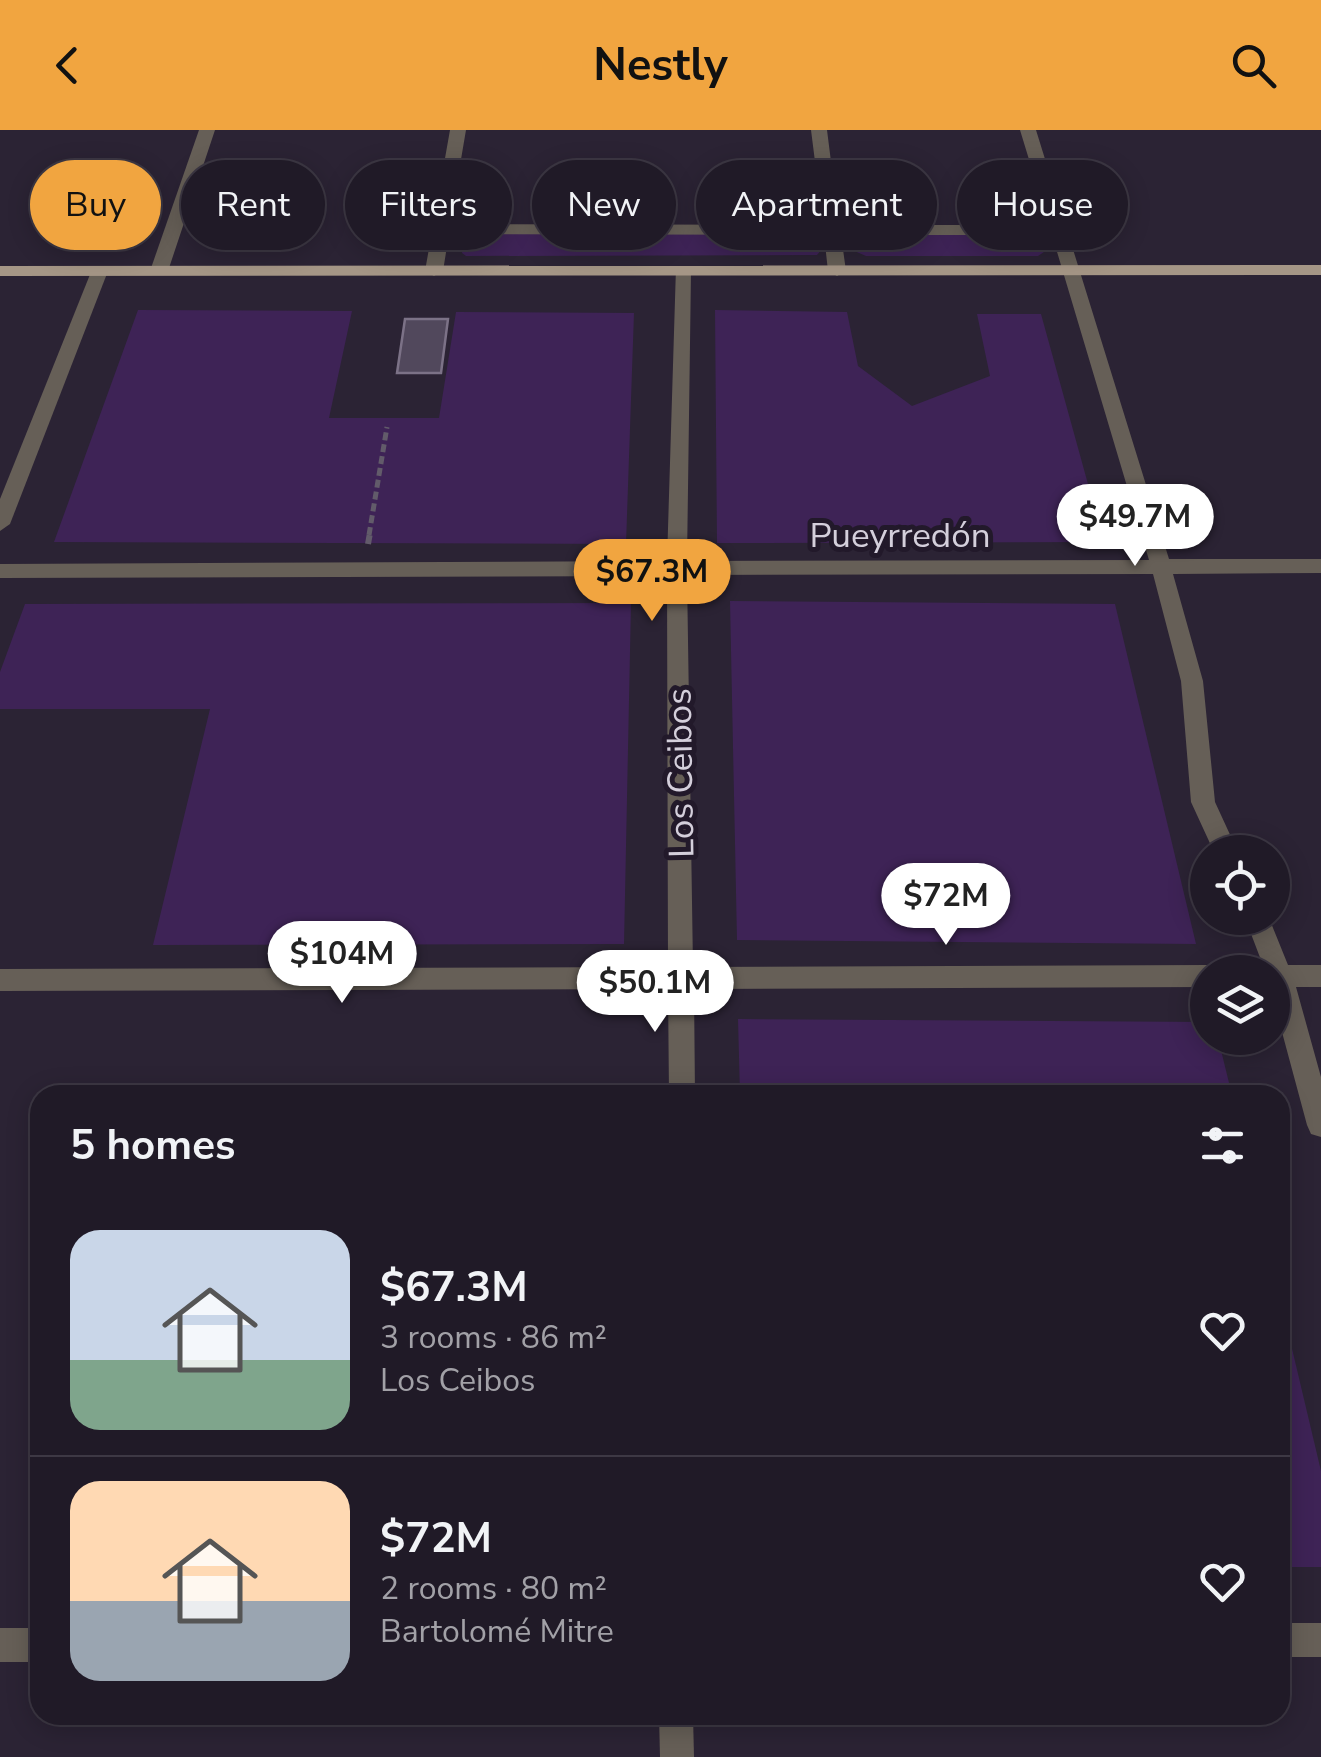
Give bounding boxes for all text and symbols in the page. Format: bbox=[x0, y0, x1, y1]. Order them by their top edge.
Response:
text: Nestly bbox=[593, 35, 728, 96]
icon: back bbox=[40, 38, 95, 93]
icon: search bbox=[1226, 38, 1281, 93]
chip: Buy bbox=[30, 160, 161, 250]
chip: Rent bbox=[181, 160, 325, 250]
chip: Filters bbox=[345, 160, 512, 250]
chip: New bbox=[532, 160, 676, 250]
chip: Apartment bbox=[696, 160, 937, 250]
chip: House bbox=[957, 160, 1128, 250]
pin: $49.7M bbox=[1054, 484, 1216, 569]
text: $49.7M bbox=[1079, 495, 1191, 538]
street label: Pueyrredón bbox=[809, 512, 991, 559]
pin: $67.3M bbox=[571, 539, 733, 624]
text: $67.3M bbox=[596, 550, 708, 593]
street label: Los Ceibos bbox=[656, 688, 705, 858]
map controls bbox=[1190, 835, 1290, 1055]
button: locate bbox=[1190, 835, 1290, 935]
pin: $72M bbox=[887, 863, 1005, 948]
text: $72M bbox=[903, 874, 989, 917]
pin: $104M bbox=[272, 921, 412, 1006]
text: $104M bbox=[290, 932, 394, 975]
pin: $50.1M bbox=[574, 950, 736, 1035]
button: layers bbox=[1190, 955, 1290, 1055]
text: $50.1M bbox=[599, 961, 711, 1004]
text: 5 homes bbox=[70, 1117, 235, 1174]
icon: filters bbox=[1195, 1118, 1250, 1173]
text: $67.3M bbox=[380, 1259, 528, 1316]
icon: home bbox=[150, 1270, 270, 1390]
icon: heart bbox=[1195, 1303, 1250, 1358]
text: 3 rooms · 86 m² bbox=[380, 1316, 607, 1359]
text: Los Ceibos bbox=[380, 1359, 535, 1402]
text: $72M bbox=[380, 1510, 492, 1567]
icon: home bbox=[150, 1521, 270, 1641]
icon: heart bbox=[1195, 1554, 1250, 1609]
text: 2 rooms · 80 m² bbox=[380, 1567, 607, 1610]
text: Bartolomé Mitre bbox=[380, 1610, 614, 1653]

